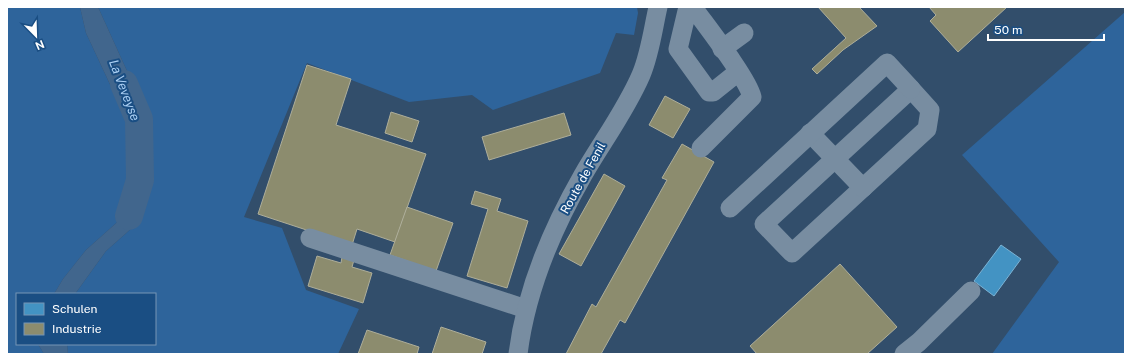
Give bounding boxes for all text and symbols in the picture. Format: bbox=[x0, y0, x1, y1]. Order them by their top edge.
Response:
north arrow bbox=[16, 16, 56, 56]
scale bar bbox=[988, 16, 1104, 42]
text: 50 m bbox=[994, 23, 1022, 37]
text: N bbox=[34, 38, 46, 52]
water label: La Veveyse bbox=[106, 57, 143, 123]
street label: Route de Fenil bbox=[558, 139, 609, 216]
legend bbox=[16, 293, 156, 345]
text: Schulen bbox=[52, 302, 98, 316]
text: Industrie bbox=[52, 322, 102, 336]

